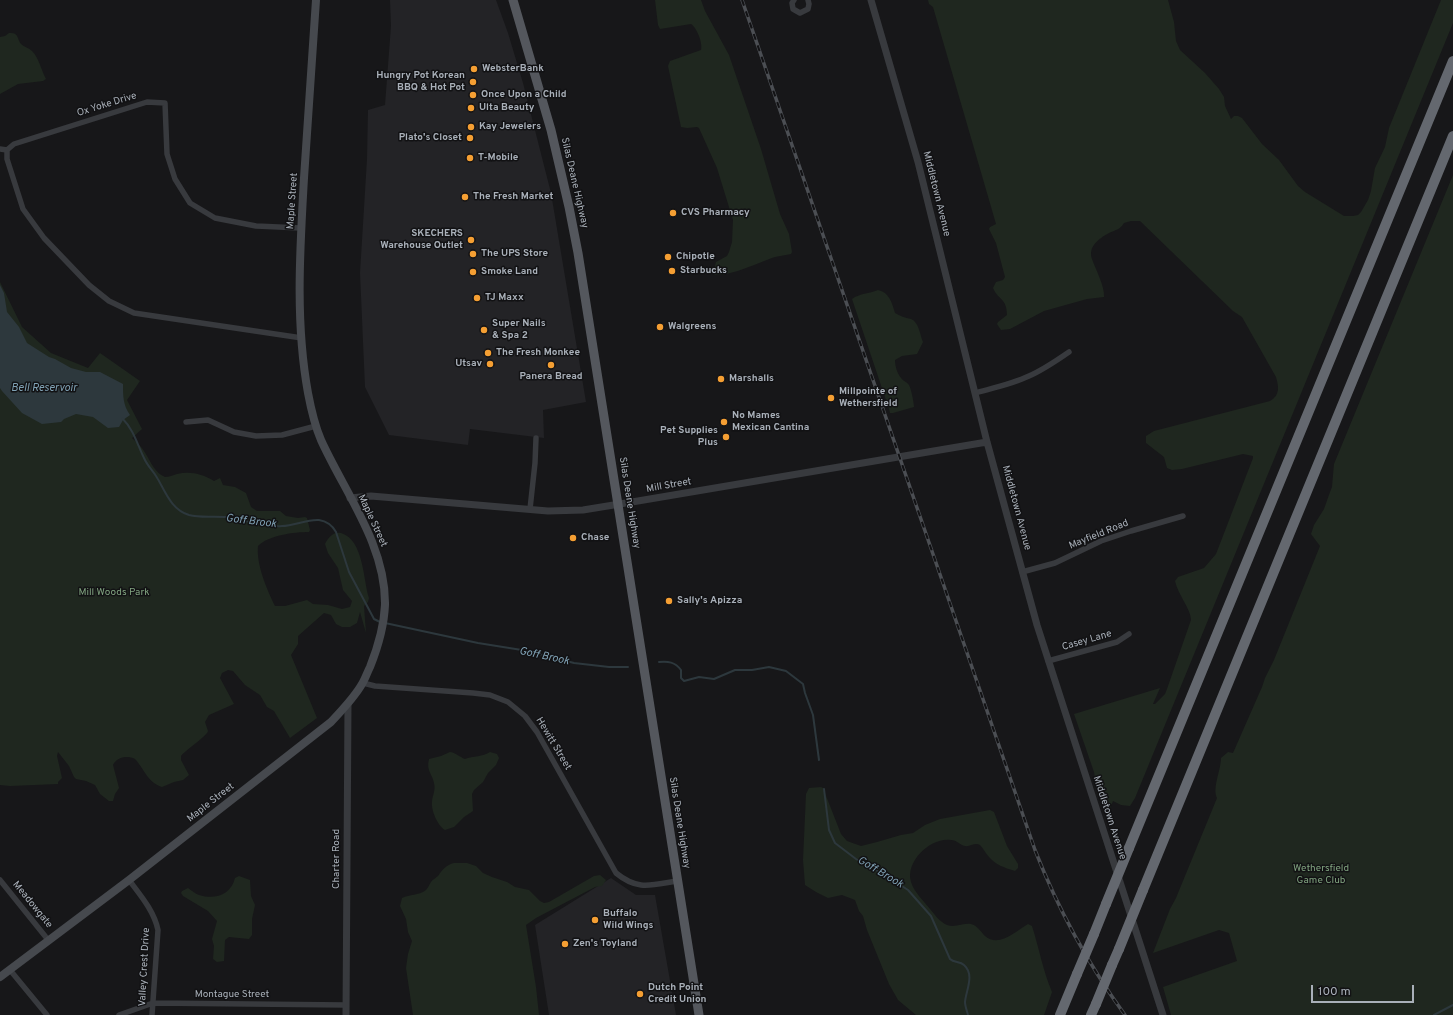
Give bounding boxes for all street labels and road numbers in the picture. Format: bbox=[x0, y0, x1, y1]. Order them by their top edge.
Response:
street label: Ox Yoke Drive bbox=[76, 90, 138, 120]
street label: Silas Deane Highway bbox=[558, 136, 590, 230]
street label: Middletown Avenue bbox=[920, 150, 952, 238]
street label: Maple Street bbox=[285, 172, 301, 230]
street label: Silas Deane Highway bbox=[616, 456, 642, 550]
street label: Middletown Avenue bbox=[999, 464, 1033, 552]
street label: Mill Street bbox=[645, 476, 693, 496]
street label: Maple Street bbox=[355, 493, 389, 549]
street label: Mayfield Road bbox=[1067, 518, 1131, 552]
street label: Casey Lane bbox=[1061, 628, 1113, 654]
street label: Hewitt Street bbox=[533, 716, 573, 772]
street label: Middletown Avenue bbox=[1090, 775, 1128, 861]
street label: Silas Deane Highway bbox=[666, 776, 692, 870]
street label: Maple Street bbox=[185, 781, 237, 825]
street label: Charter Road bbox=[331, 829, 343, 889]
street label: Meadowgate bbox=[9, 879, 55, 931]
street label: Valley Crest Drive bbox=[137, 927, 153, 1007]
street label: Montague Street bbox=[195, 989, 269, 1001]

